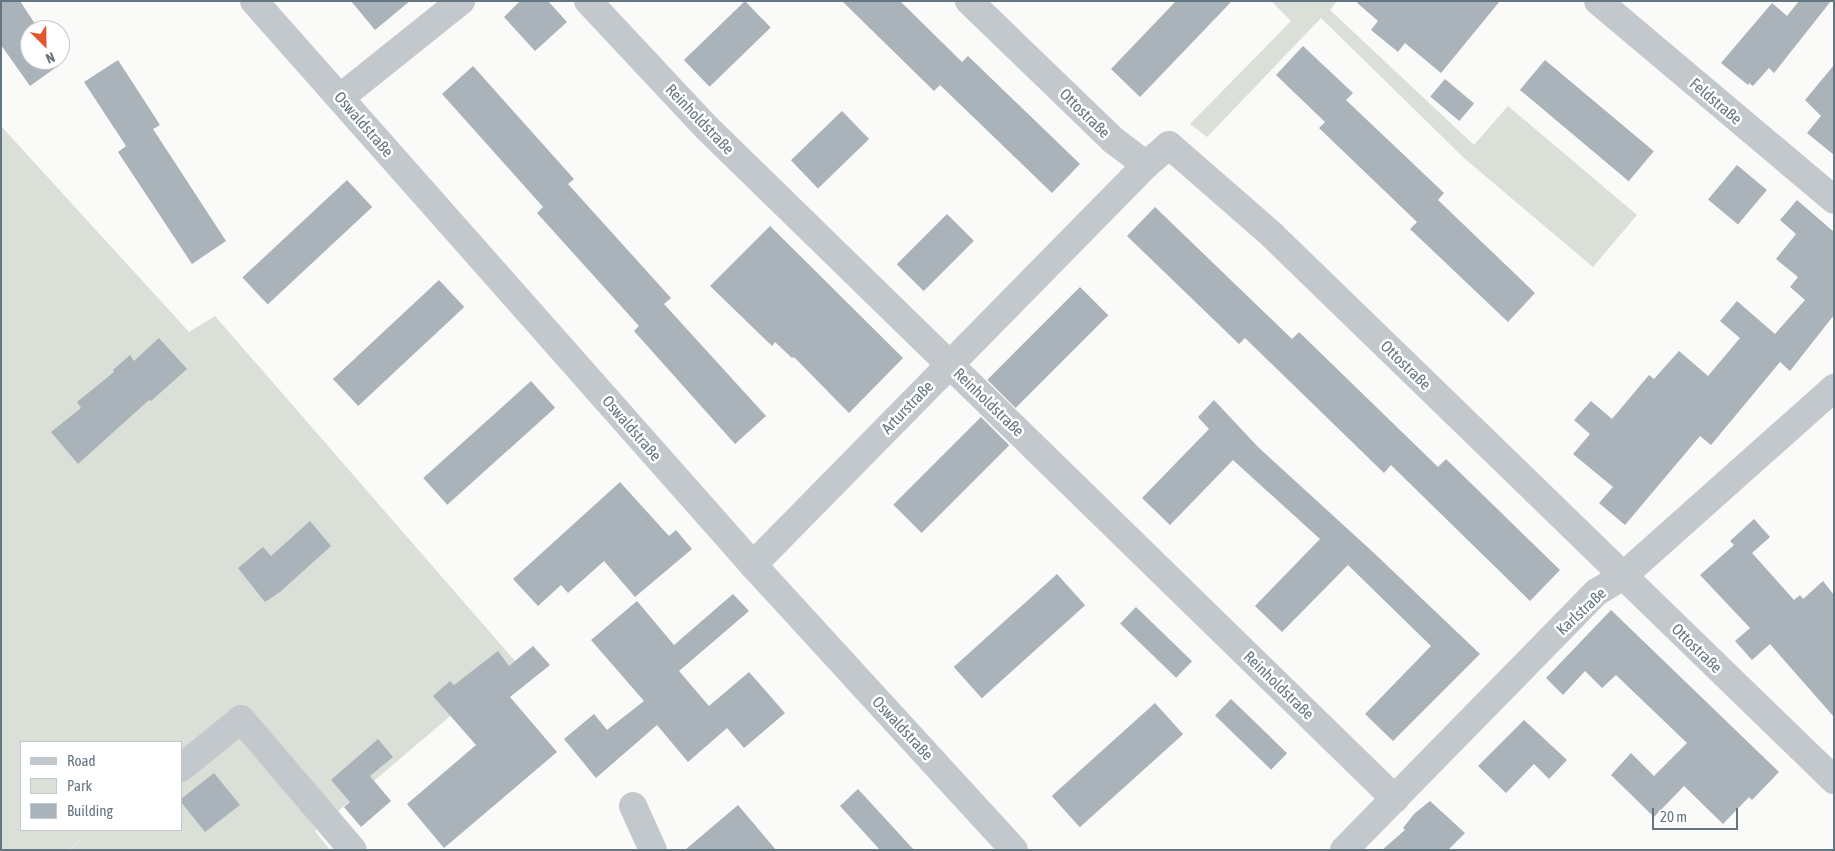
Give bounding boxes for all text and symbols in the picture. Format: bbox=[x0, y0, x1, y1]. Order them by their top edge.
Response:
north arrow bbox=[20, 20, 70, 70]
text: N bbox=[44, 49, 57, 67]
street label: Feldstraße bbox=[1686, 74, 1746, 128]
street label: Reinholdstraße bbox=[662, 80, 738, 158]
street label: Ottostraße bbox=[1056, 84, 1114, 142]
street label: Oswaldstraße bbox=[330, 87, 398, 161]
street label: Ottostraße bbox=[1377, 336, 1435, 394]
street label: Reinholdstraße bbox=[950, 364, 1028, 440]
street label: Arturstraße bbox=[877, 376, 937, 438]
street label: Oswaldstraße bbox=[598, 391, 666, 465]
street label: Karlstraße bbox=[1552, 583, 1610, 639]
street label: Ottostraße bbox=[1668, 619, 1726, 677]
street label: Reinholdstraße bbox=[1240, 647, 1318, 723]
street label: Oswaldstraße bbox=[869, 692, 937, 764]
legend bbox=[20, 741, 182, 831]
text: Road bbox=[67, 752, 96, 769]
text: Park bbox=[67, 777, 92, 794]
scale bar bbox=[1655, 798, 1741, 830]
text: Building bbox=[67, 802, 113, 819]
text: 20 m bbox=[1660, 808, 1687, 825]

